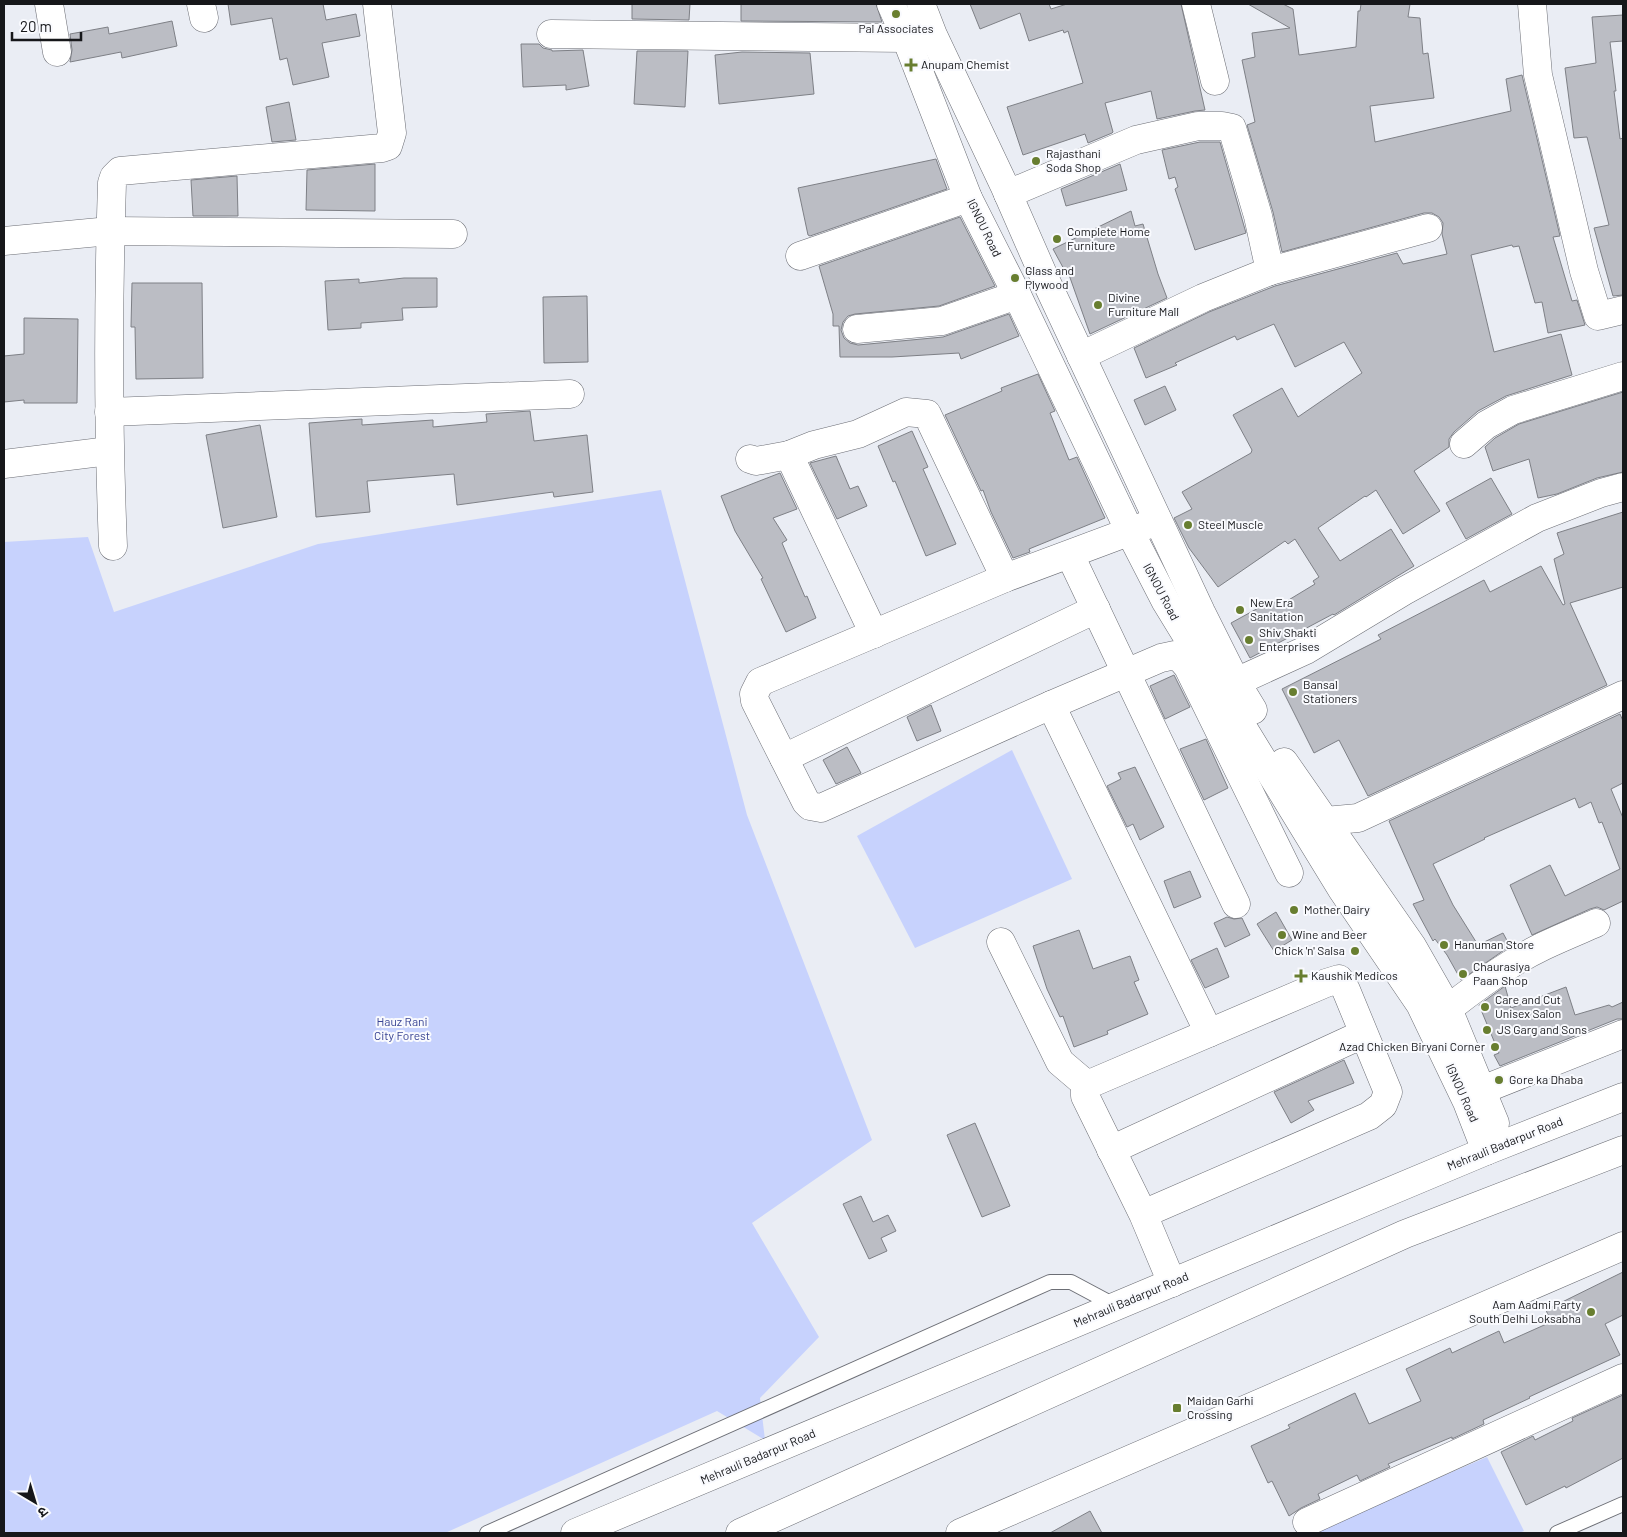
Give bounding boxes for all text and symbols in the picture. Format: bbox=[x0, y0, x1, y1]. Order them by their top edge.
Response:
marker: Pal Associates bbox=[890, 8, 902, 20]
scale bar bbox=[12, 10, 81, 42]
text: 20 m bbox=[20, 17, 52, 35]
place label: Pal Associates bbox=[858, 21, 934, 35]
place label: Anupam Chemist bbox=[921, 57, 1009, 71]
marker: Anupam Chemist bbox=[905, 59, 917, 71]
place label: Rajasthani Soda Shop bbox=[1046, 146, 1101, 174]
marker: Rajasthani Soda Shop bbox=[1030, 155, 1042, 167]
street label: IGNOU Road bbox=[965, 196, 1005, 259]
place label: Complete Home Furniture bbox=[1067, 224, 1150, 252]
marker: Complete Home Furniture bbox=[1051, 233, 1063, 245]
place label: Glass and Plywood bbox=[1025, 263, 1074, 291]
marker: Glass and Plywood bbox=[1009, 272, 1021, 284]
place label: Divine Furniture Mall bbox=[1108, 290, 1179, 318]
marker: Divine Furniture Mall bbox=[1092, 299, 1104, 311]
place label: Steel Muscle bbox=[1198, 517, 1263, 531]
marker: Steel Muscle bbox=[1182, 519, 1194, 531]
street label: IGNOU Road bbox=[1141, 561, 1183, 623]
place label: New Era Sanitation bbox=[1250, 595, 1304, 623]
marker: New Era Sanitation bbox=[1234, 604, 1246, 616]
place label: Shiv Shakti Enterprises bbox=[1259, 625, 1320, 653]
marker: Shiv Shakti Enterprises bbox=[1243, 634, 1255, 646]
place label: Bansal Stationers bbox=[1303, 677, 1358, 705]
marker: Bansal Stationers bbox=[1287, 686, 1299, 698]
place label: Mother Dairy bbox=[1304, 902, 1370, 916]
marker: Mother Dairy bbox=[1288, 904, 1300, 916]
place label: Wine and Beer bbox=[1292, 927, 1368, 941]
marker: Wine and Beer bbox=[1276, 929, 1288, 941]
place label: Hanuman Store bbox=[1454, 937, 1534, 951]
marker: Hanuman Store bbox=[1438, 939, 1450, 951]
place label: Chick 'n' Salsa bbox=[1274, 943, 1345, 957]
marker: Chick 'n' Salsa bbox=[1349, 945, 1361, 957]
place label: Chaurasiya Paan Shop bbox=[1473, 959, 1530, 987]
place label: Kaushik Medicos bbox=[1311, 968, 1398, 982]
marker: Chaurasiya Paan Shop bbox=[1457, 968, 1469, 980]
marker: Kaushik Medicos bbox=[1295, 970, 1307, 982]
place label: Care and Cut Unisex Salon bbox=[1495, 992, 1561, 1020]
marker: Care and Cut Unisex Salon bbox=[1479, 1001, 1491, 1013]
park label: Hauz Rani City Forest bbox=[374, 1014, 430, 1042]
place label: JS Garg and Sons bbox=[1497, 1022, 1587, 1036]
marker: JS Garg and Sons bbox=[1481, 1024, 1493, 1036]
place label: Azad Chicken Biryani Corner bbox=[1339, 1039, 1486, 1053]
marker: Azad Chicken Biryani Corner bbox=[1489, 1041, 1501, 1053]
street label: IGNOU Road bbox=[1444, 1061, 1482, 1124]
place label: Gore ka Dhaba bbox=[1509, 1072, 1583, 1086]
marker: Gore ka Dhaba bbox=[1493, 1074, 1505, 1086]
street label: Mehrauli Badarpur Road bbox=[1445, 1113, 1565, 1173]
street label: Mehrauli Badarpur Road bbox=[1071, 1268, 1190, 1330]
place label: Aam Aadmi Party South Delhi Loksabha bbox=[1469, 1297, 1581, 1325]
marker: Aam Aadmi Party South Delhi Loksabha bbox=[1585, 1306, 1597, 1318]
place label: Maidan Garhi Crossing bbox=[1187, 1393, 1254, 1421]
marker: Maidan Garhi Crossing bbox=[1171, 1402, 1183, 1414]
street label: Mehrauli Badarpur Road bbox=[698, 1425, 817, 1487]
north arrow bbox=[10, 1477, 60, 1527]
text: उ bbox=[34, 1503, 52, 1522]

